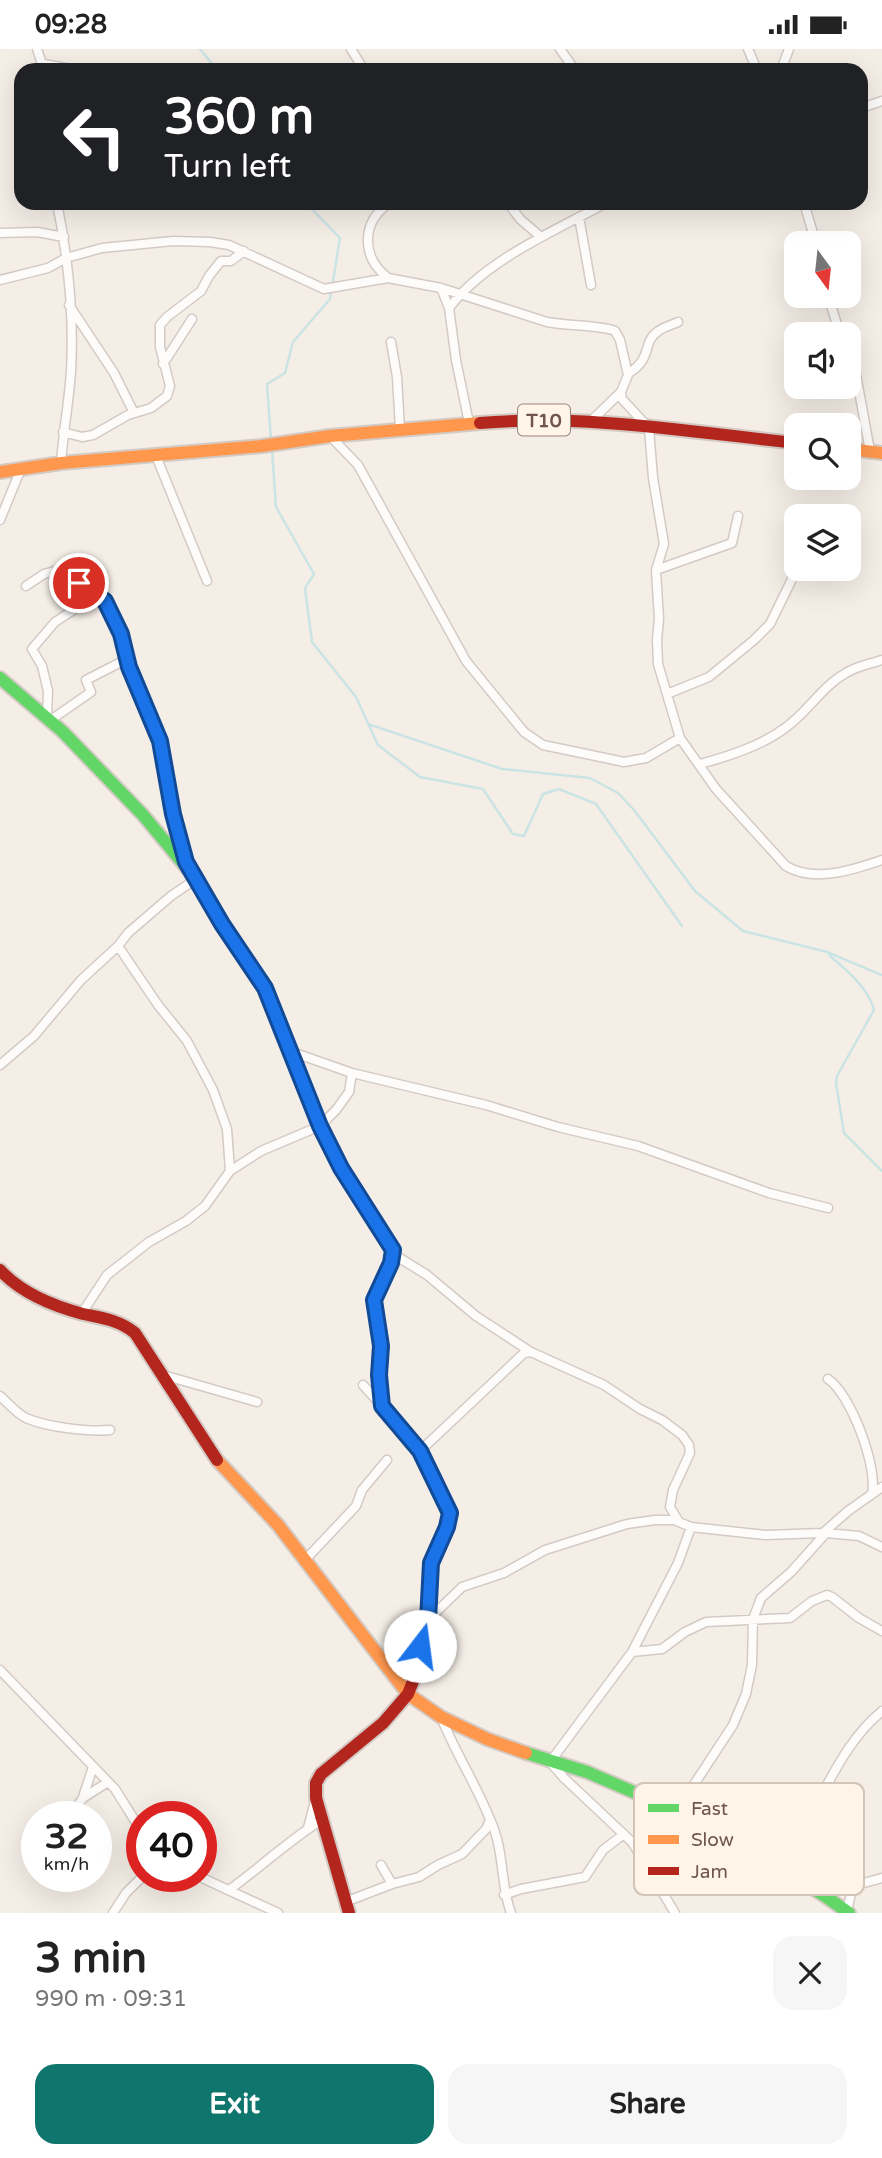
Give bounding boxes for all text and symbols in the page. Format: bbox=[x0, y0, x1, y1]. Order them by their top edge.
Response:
text: 09:28 bbox=[35, 9, 107, 40]
text: 360 m bbox=[164, 88, 314, 147]
icon: left bbox=[49, 91, 140, 182]
text: Turn left bbox=[164, 148, 291, 186]
north arrow bbox=[784, 231, 861, 308]
map controls bbox=[784, 231, 861, 581]
button: sound bbox=[784, 322, 861, 399]
road number: T10 bbox=[518, 405, 570, 435]
button: search bbox=[784, 413, 861, 490]
button: layers bbox=[784, 504, 861, 581]
pin bbox=[49, 553, 109, 613]
icon: arrive bbox=[60, 564, 98, 602]
position arrow bbox=[383, 1609, 457, 1683]
legend bbox=[634, 1783, 864, 1895]
text: Fast bbox=[691, 1798, 728, 1820]
speed limit sign: 40 bbox=[126, 1801, 217, 1892]
text: 32 bbox=[45, 1816, 88, 1858]
text: Slow bbox=[691, 1829, 734, 1851]
text: km/h bbox=[44, 1853, 89, 1875]
text: Jam bbox=[691, 1861, 728, 1883]
text: 3 min bbox=[35, 1933, 147, 1984]
button: close bbox=[773, 1936, 847, 2010]
text: 990 m · 09:31 bbox=[35, 1985, 187, 2013]
button: Exit bbox=[35, 2064, 434, 2144]
button: Share bbox=[448, 2064, 847, 2144]

